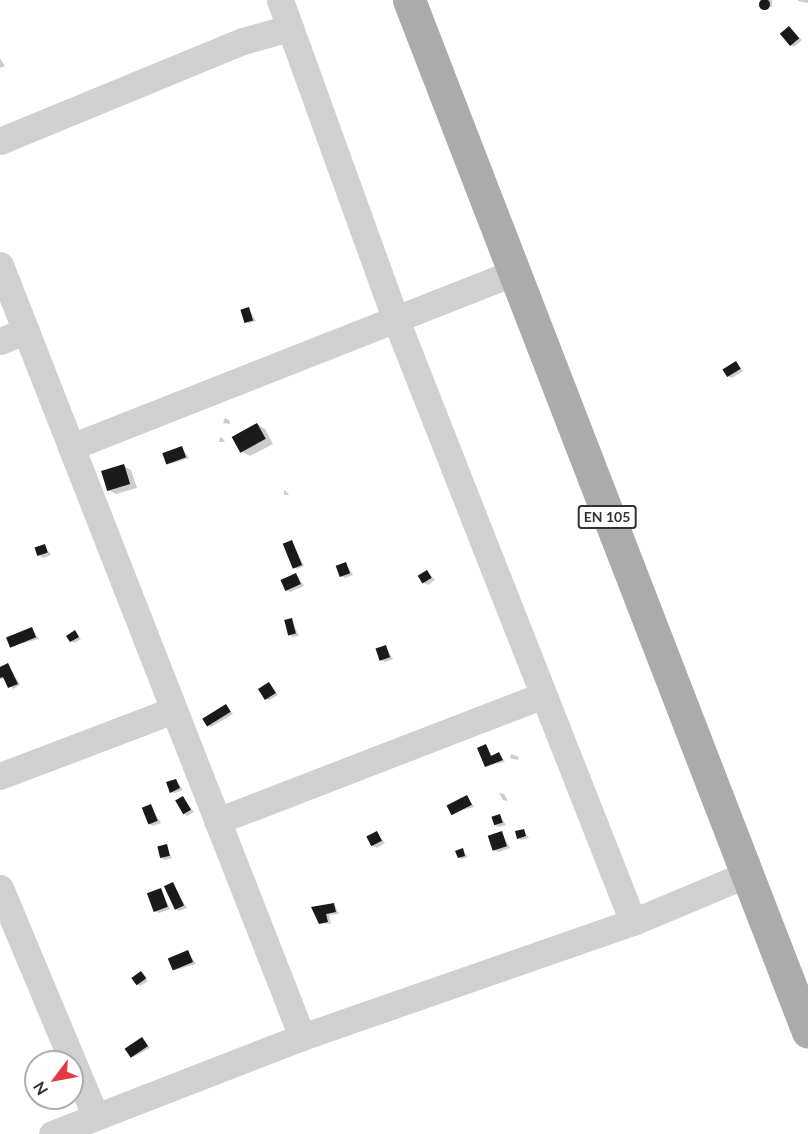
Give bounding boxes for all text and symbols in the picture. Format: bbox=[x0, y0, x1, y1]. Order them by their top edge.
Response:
road number: EN 105 bbox=[577, 506, 637, 528]
north arrow bbox=[24, 1050, 84, 1110]
text: N bbox=[29, 1078, 51, 1099]

